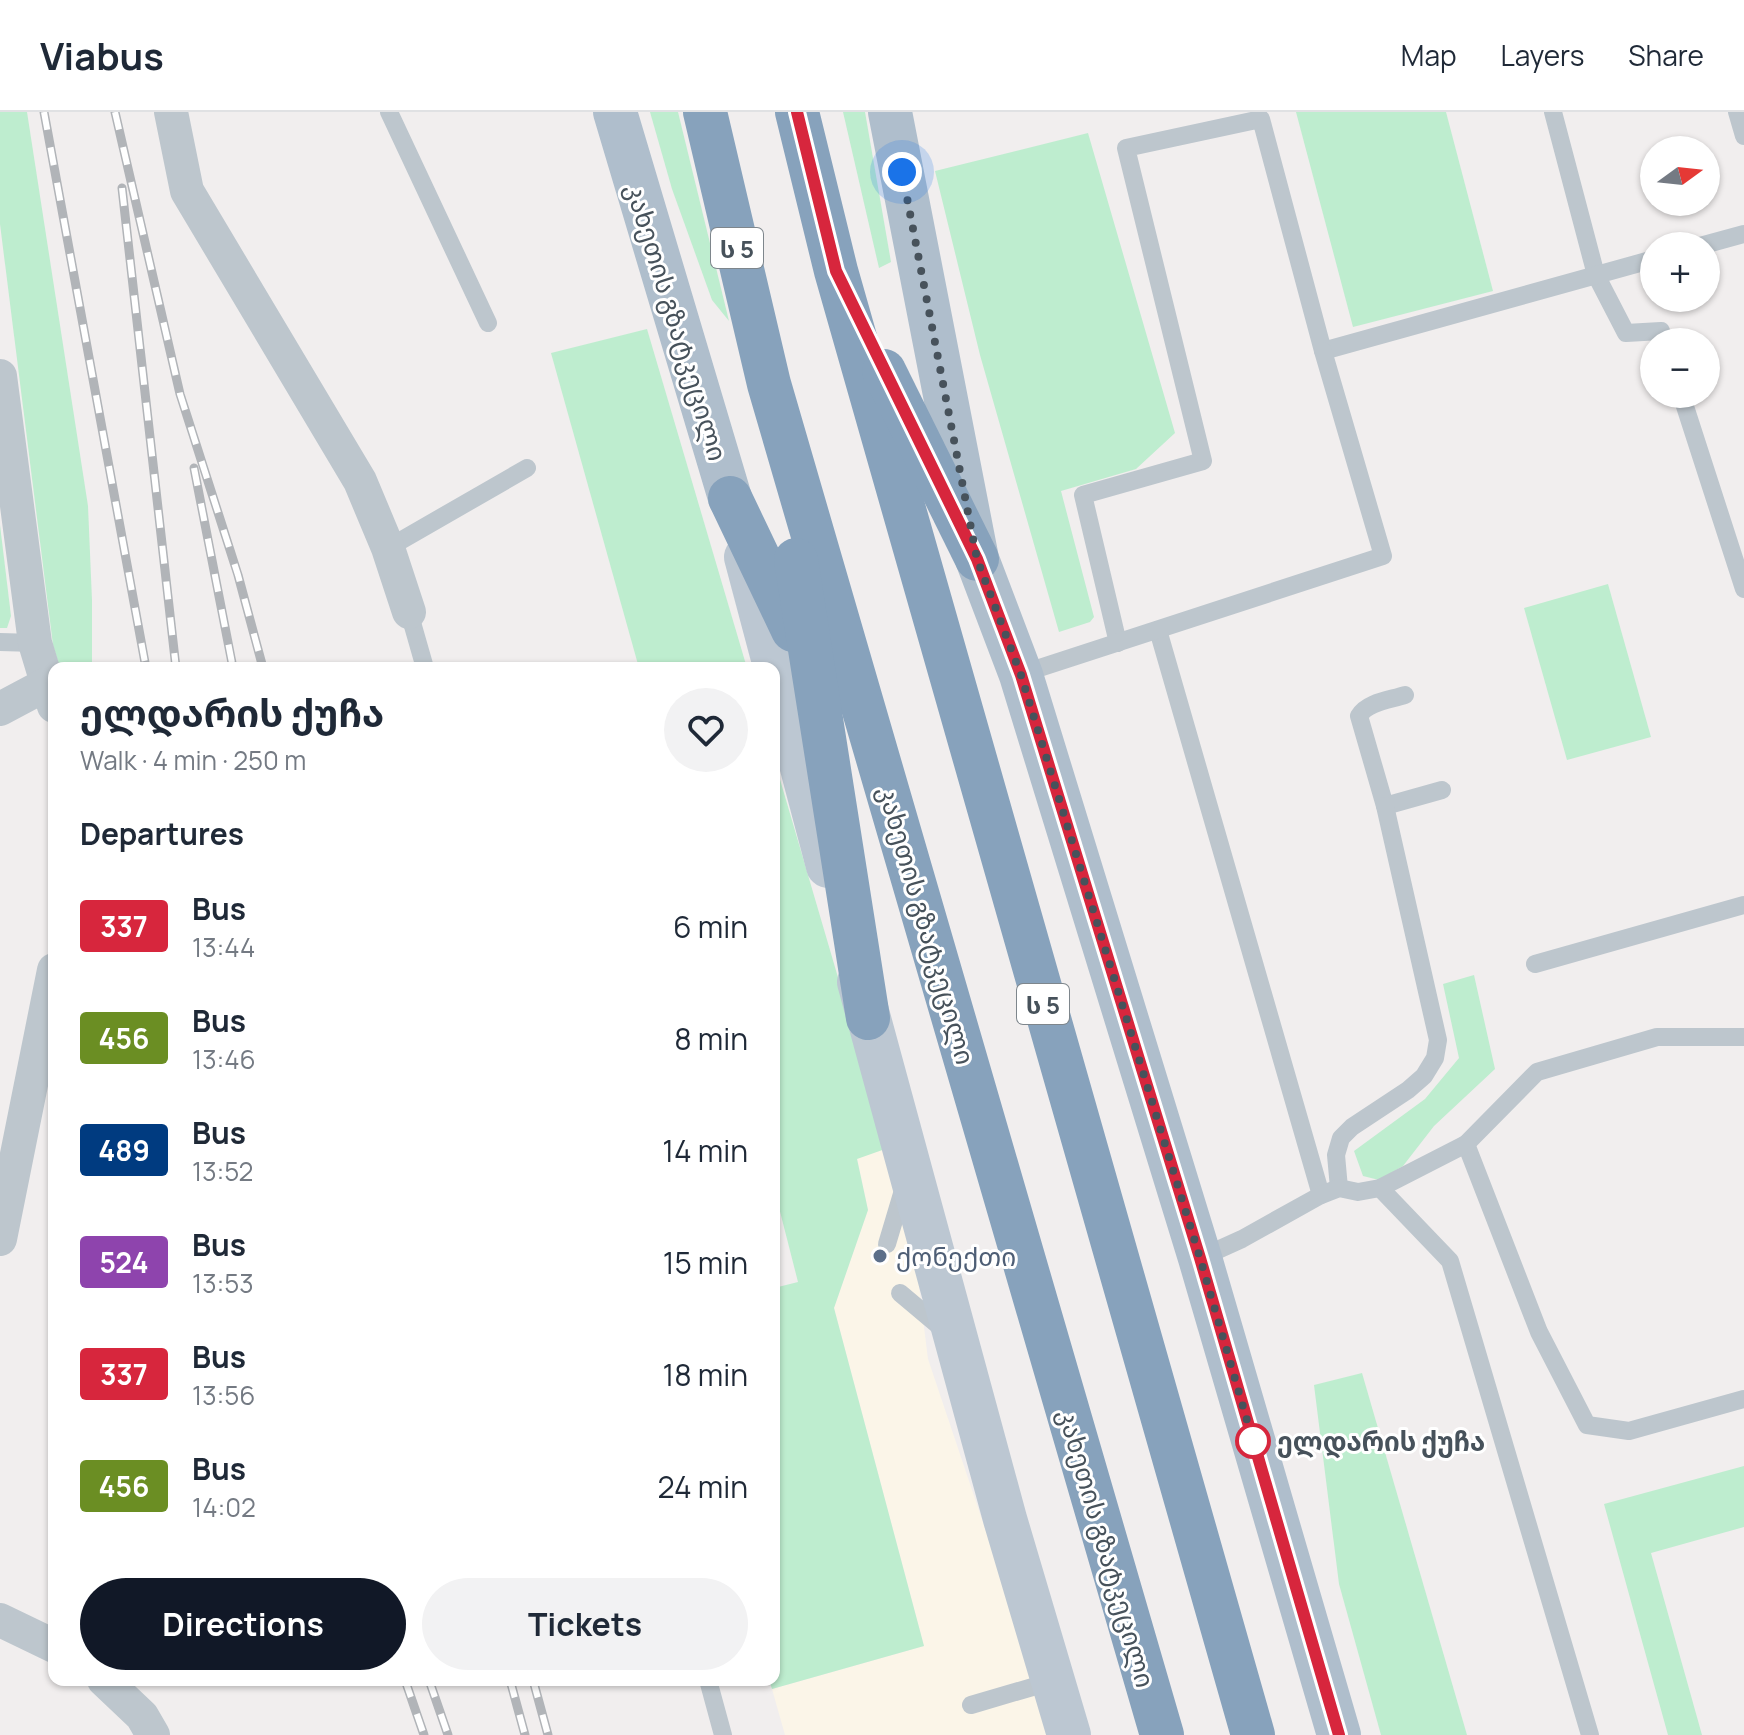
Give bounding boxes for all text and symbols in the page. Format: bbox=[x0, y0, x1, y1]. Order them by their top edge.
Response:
text: Viabus bbox=[40, 29, 164, 81]
text: Map bbox=[1401, 36, 1457, 74]
text: Layers bbox=[1501, 36, 1584, 74]
text: Share bbox=[1628, 36, 1704, 74]
north arrow bbox=[1640, 136, 1720, 216]
map controls bbox=[1640, 136, 1720, 408]
your location bbox=[882, 152, 922, 192]
street label: კახეთის გზატკეცილი bbox=[618, 179, 736, 465]
road number: ს 5 bbox=[711, 228, 763, 268]
button: + bbox=[1640, 232, 1720, 312]
button: − bbox=[1640, 328, 1720, 408]
text: ელდარის ქუჩა bbox=[80, 686, 384, 738]
button: heart bbox=[664, 688, 748, 772]
text: Walk · 4 min · 250 m bbox=[80, 742, 306, 778]
street label: კახეთის გზატკეცილი bbox=[870, 781, 984, 1069]
text: Departures bbox=[80, 813, 244, 854]
text: Bus bbox=[192, 888, 246, 929]
text: 6 min bbox=[673, 906, 748, 947]
text: 337 bbox=[100, 907, 148, 945]
text: 13:44 bbox=[192, 929, 255, 965]
road number: ს 5 bbox=[1017, 984, 1069, 1024]
text: Bus bbox=[192, 1000, 246, 1041]
text: 8 min bbox=[674, 1018, 748, 1059]
text: 456 bbox=[99, 1019, 149, 1057]
text: 13:46 bbox=[192, 1041, 256, 1077]
text: Bus bbox=[192, 1112, 246, 1153]
text: 14 min bbox=[662, 1130, 748, 1171]
text: 489 bbox=[98, 1131, 150, 1169]
text: 13:52 bbox=[192, 1153, 253, 1189]
text: Bus bbox=[192, 1224, 246, 1265]
place label: ქონექთი bbox=[896, 1238, 1016, 1274]
text: 15 min bbox=[663, 1242, 748, 1283]
text: 524 bbox=[100, 1243, 148, 1281]
marker: ქონექთი bbox=[871, 1247, 889, 1265]
text: 13:53 bbox=[192, 1265, 254, 1301]
text: Bus bbox=[192, 1336, 246, 1377]
text: 18 min bbox=[663, 1354, 748, 1395]
text: 337 bbox=[100, 1355, 148, 1393]
text: 13:56 bbox=[192, 1377, 255, 1413]
street label: კახეთის გზატკეცილი bbox=[1050, 1404, 1164, 1692]
place label: ელდარის ქუჩა bbox=[1277, 1423, 1485, 1459]
marker: ელდარის ქუჩა bbox=[1236, 1424, 1270, 1458]
text: Bus bbox=[192, 1448, 246, 1489]
text: 24 min bbox=[658, 1466, 748, 1507]
text: 456 bbox=[99, 1467, 149, 1505]
text: 14:02 bbox=[192, 1489, 256, 1525]
button: Directions bbox=[80, 1578, 406, 1670]
button: Tickets bbox=[422, 1578, 748, 1670]

